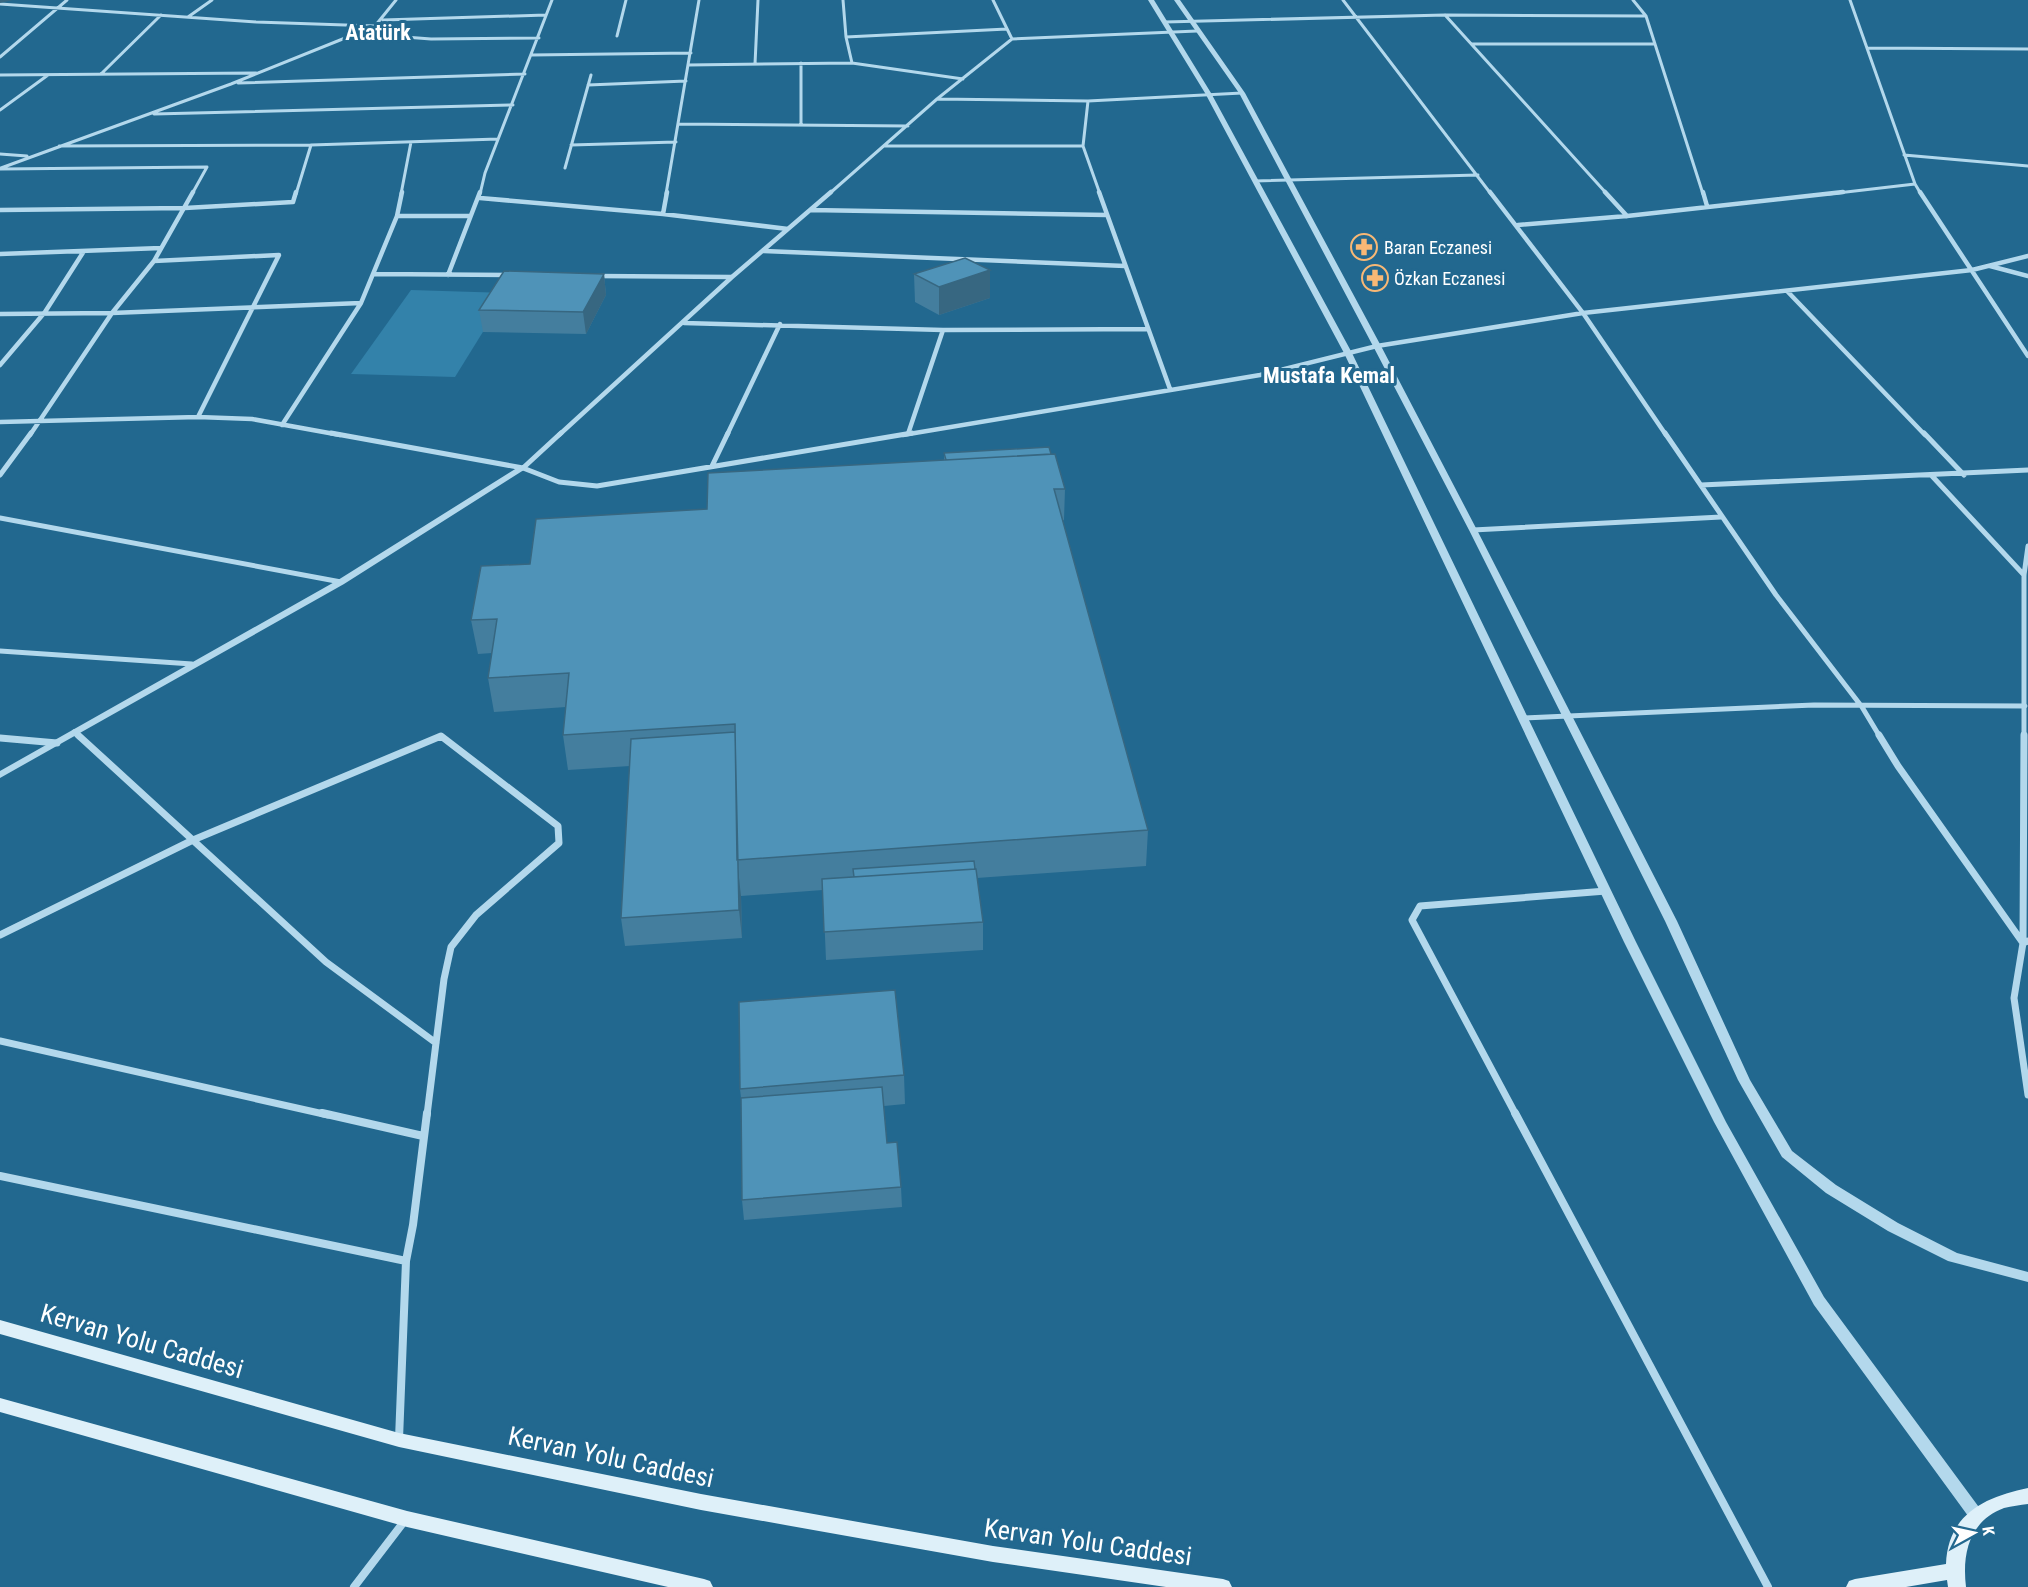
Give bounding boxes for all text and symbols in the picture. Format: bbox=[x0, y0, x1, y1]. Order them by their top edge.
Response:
district label: Atatürk bbox=[345, 20, 411, 45]
pharmacy icon: Baran Eczanesi bbox=[1349, 232, 1379, 262]
place label: Baran Eczanesi bbox=[1384, 237, 1492, 258]
pharmacy icon: Özkan Eczanesi bbox=[1360, 263, 1390, 293]
place label: Özkan Eczanesi bbox=[1394, 268, 1505, 289]
district label: Mustafa Kemal bbox=[1263, 363, 1395, 388]
street label: Kervan Yolu Caddesi bbox=[37, 1298, 247, 1384]
street label: Kervan Yolu Caddesi bbox=[505, 1421, 717, 1493]
north arrow bbox=[1944, 1503, 2004, 1563]
street label: Kervan Yolu Caddesi bbox=[982, 1513, 1194, 1571]
text: K bbox=[1978, 1525, 1998, 1537]

